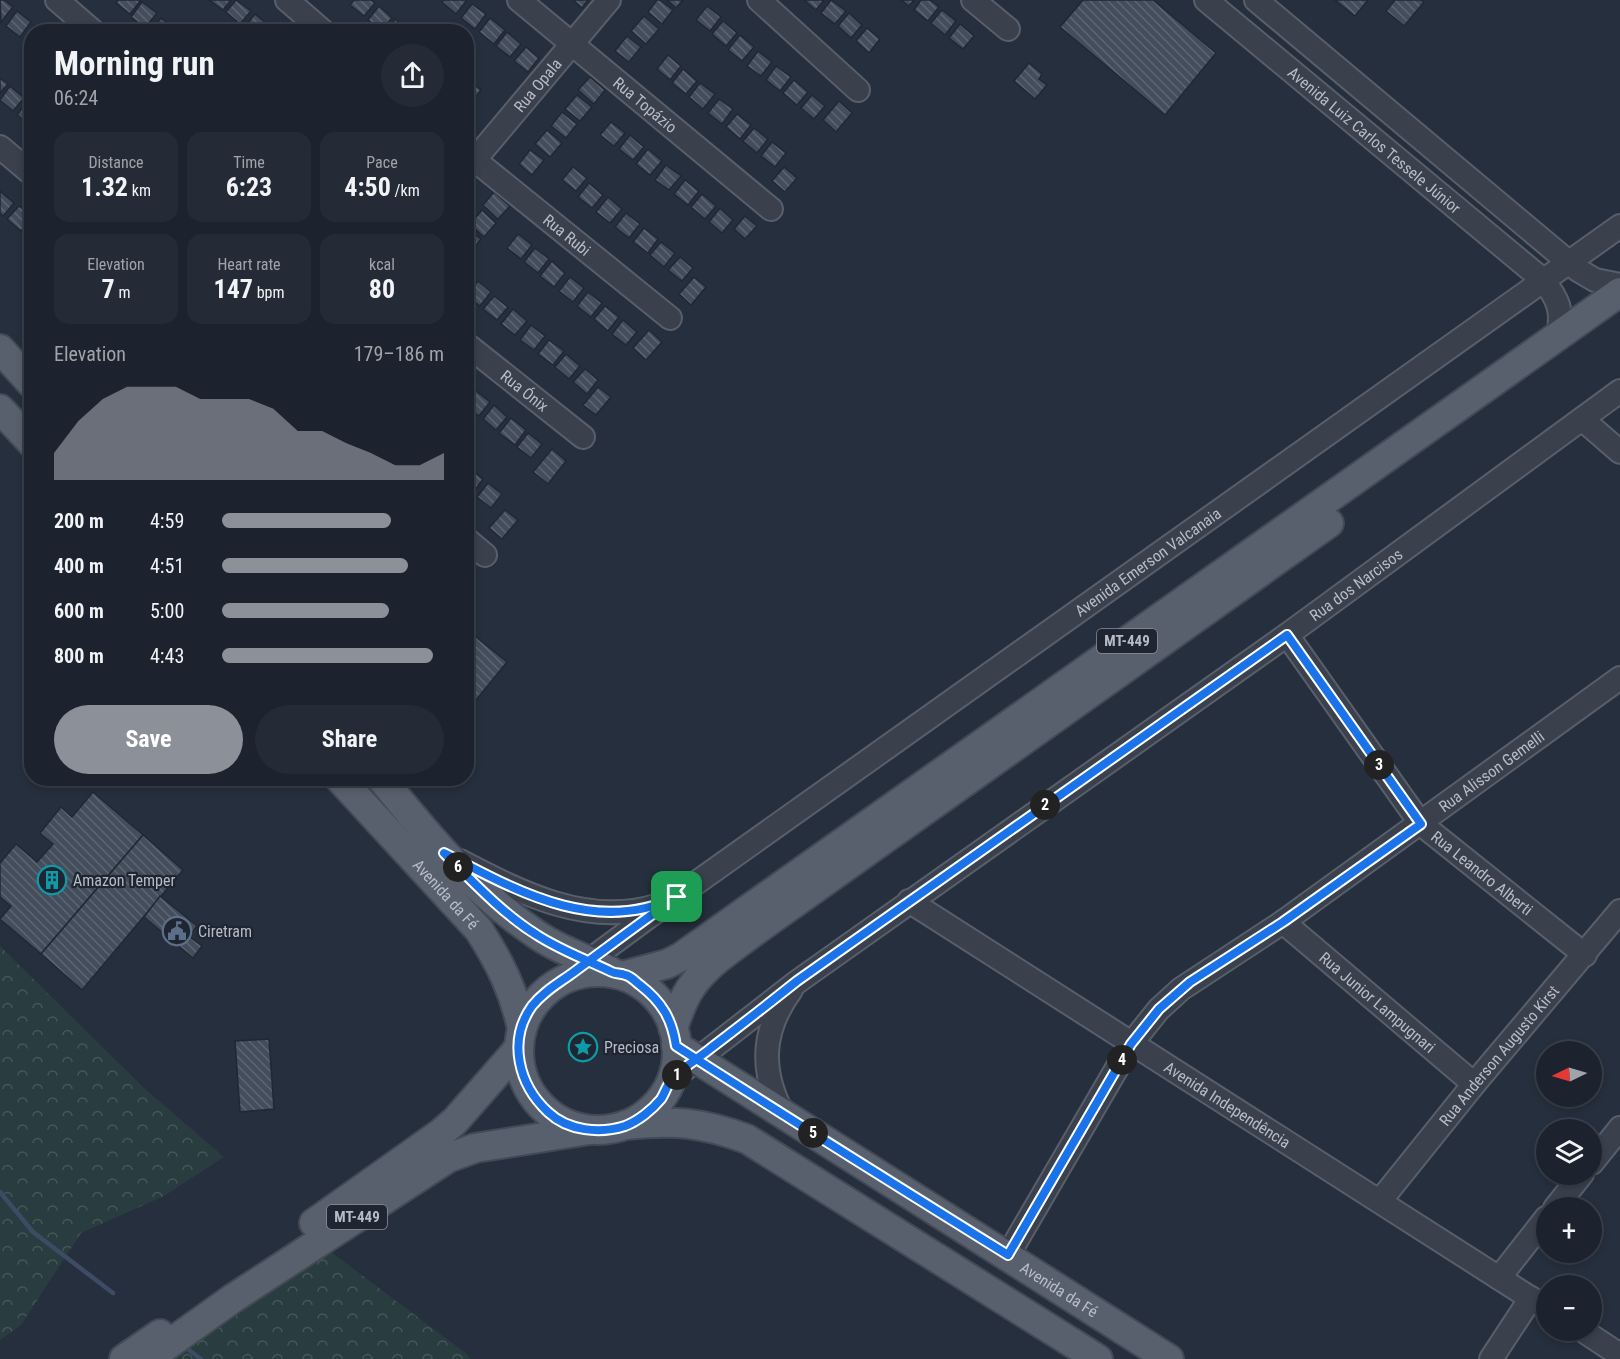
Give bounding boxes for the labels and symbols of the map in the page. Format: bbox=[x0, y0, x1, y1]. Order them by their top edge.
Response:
street label: Rua Opala bbox=[510, 55, 566, 116]
street label: Avenida Luiz Carlos Tessele Júnior bbox=[1284, 63, 1464, 218]
street label: Rua Topázio bbox=[609, 73, 681, 137]
street label: Rua Rubi bbox=[539, 210, 594, 260]
street label: Rua Ónix bbox=[497, 366, 552, 416]
street label: Avenida Emerson Valcanaia bbox=[1071, 504, 1225, 621]
street label: Rua dos Narcisos bbox=[1306, 545, 1406, 625]
road number: MT-449 bbox=[1097, 629, 1157, 653]
street label: Rua Alisson Gemelli bbox=[1435, 727, 1548, 816]
pin: 3 bbox=[1364, 750, 1394, 780]
pin: 2 bbox=[1030, 790, 1060, 820]
street label: Rua Leandro Alberti bbox=[1427, 827, 1536, 920]
pin: 6 bbox=[443, 852, 473, 882]
street label: Avenida da Fé bbox=[409, 856, 483, 933]
building icon: Amazon Temper bbox=[36, 864, 68, 896]
place label: Amazon Temper bbox=[73, 871, 175, 890]
pin bbox=[651, 871, 702, 922]
public building icon: Ciretram bbox=[161, 915, 193, 947]
place label: Ciretram bbox=[198, 922, 252, 941]
street label: Rua Junior Lampugnari bbox=[1315, 948, 1439, 1057]
street label: Rua Anderson Augusto Kirst bbox=[1435, 981, 1563, 1130]
place icon: Preciosa bbox=[567, 1031, 599, 1063]
place label: Preciosa bbox=[604, 1038, 659, 1057]
north arrow bbox=[1536, 1041, 1602, 1107]
pin: 4 bbox=[1107, 1045, 1137, 1075]
street label: Avenida Independência bbox=[1161, 1058, 1294, 1152]
pin: 1 bbox=[662, 1060, 692, 1090]
pin: 5 bbox=[798, 1118, 828, 1148]
road number: MT-449 bbox=[327, 1205, 387, 1229]
street label: Avenida da Fé bbox=[1017, 1258, 1101, 1321]

